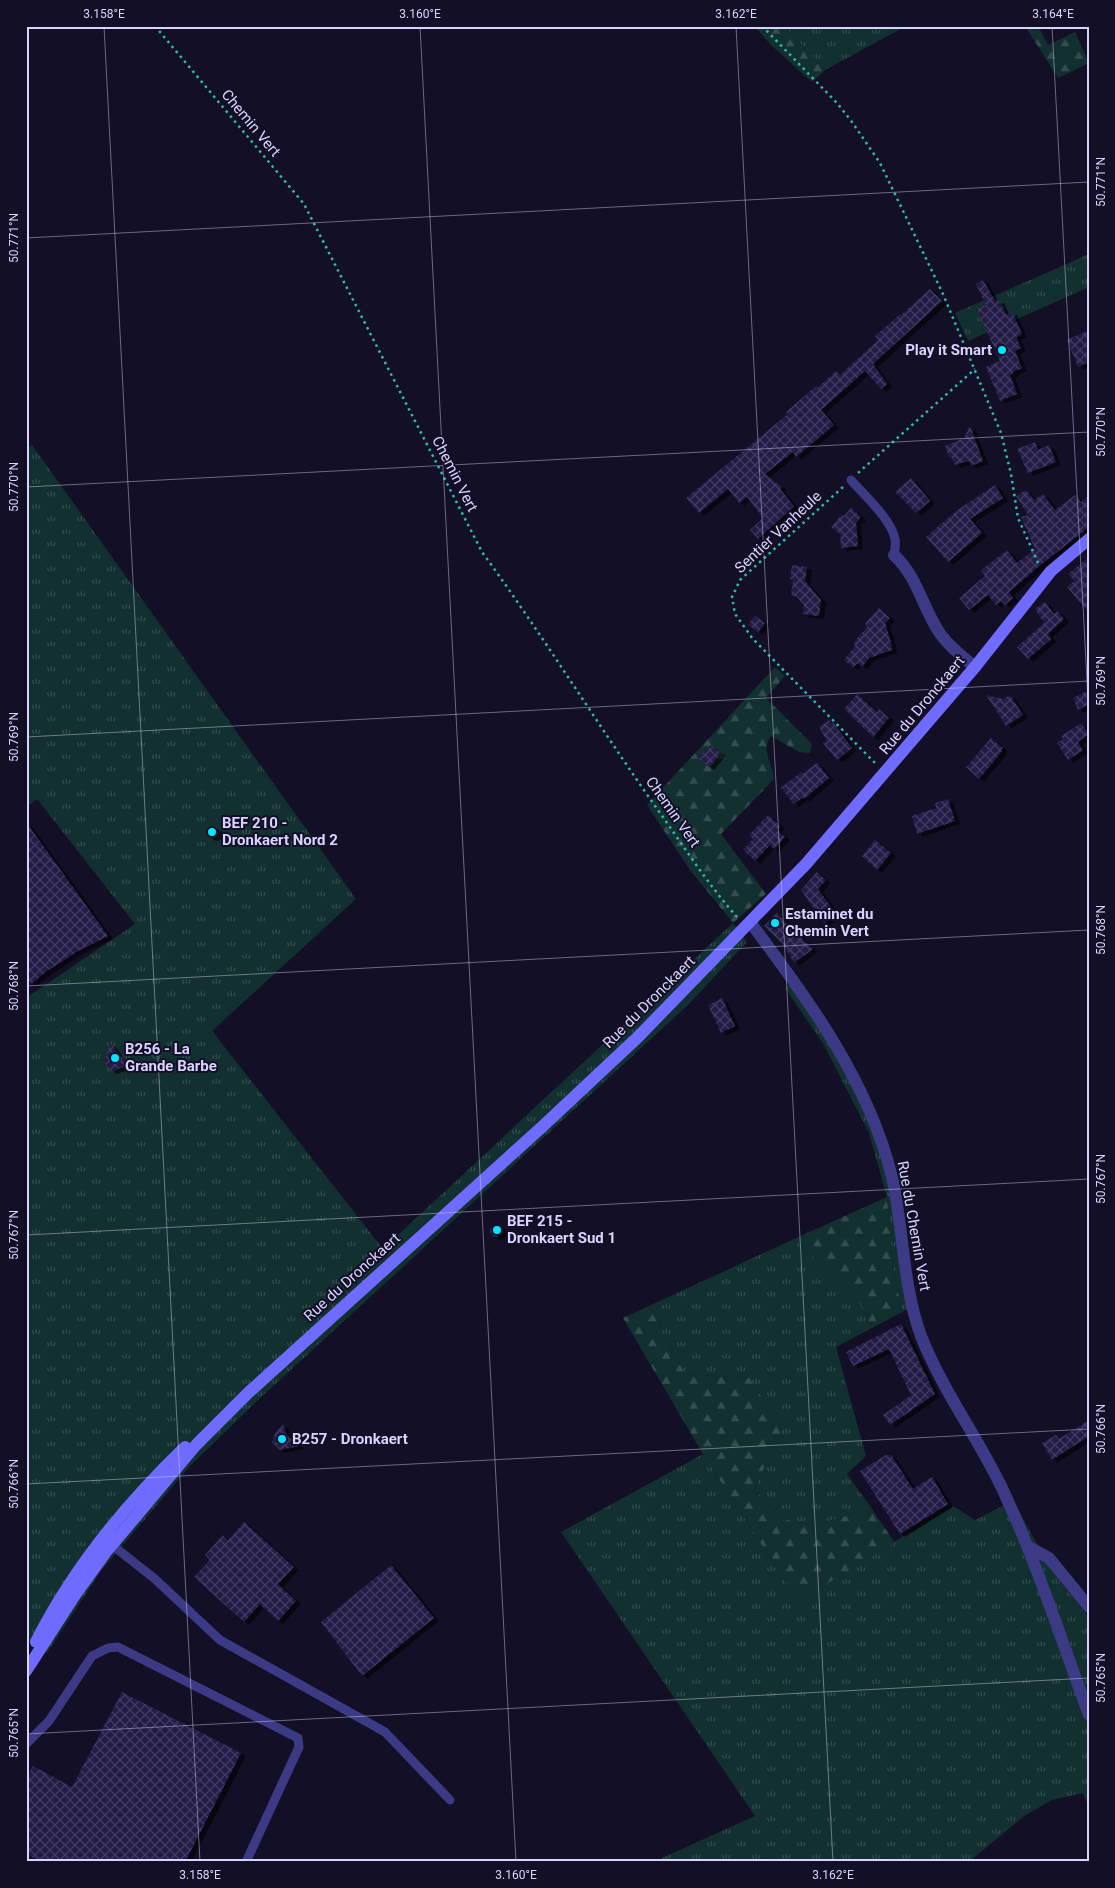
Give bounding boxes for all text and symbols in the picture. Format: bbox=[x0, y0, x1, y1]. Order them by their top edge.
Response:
text: 3.158°E bbox=[83, 7, 125, 21]
text: 3.160°E bbox=[399, 7, 441, 21]
text: 3.162°E bbox=[715, 7, 757, 21]
text: 3.164°E bbox=[1032, 7, 1074, 21]
street label: Chemin Vert bbox=[218, 86, 284, 160]
text: 50.771°N bbox=[1094, 157, 1108, 207]
text: 50.771°N bbox=[7, 213, 21, 263]
place label: Play it Smart bbox=[905, 341, 992, 359]
marker: Play it Smart bbox=[996, 344, 1008, 356]
text: 50.770°N bbox=[1094, 407, 1108, 457]
street label: Chemin Vert bbox=[428, 433, 482, 515]
text: 50.770°N bbox=[7, 462, 21, 512]
street label: Sentier Vanheule bbox=[731, 487, 825, 577]
street label: Rue du Dronckaert bbox=[876, 652, 969, 758]
text: 50.769°N bbox=[1094, 656, 1108, 706]
text: 50.769°N bbox=[7, 712, 21, 762]
street label: Chemin Vert bbox=[642, 773, 704, 851]
place label: BEF 210 - Dronkaert Nord 2 bbox=[222, 814, 338, 849]
marker: BEF 210 - Dronkaert Nord 2 bbox=[206, 826, 218, 838]
place label: Estaminet du Chemin Vert bbox=[785, 905, 873, 940]
text: 50.768°N bbox=[1094, 905, 1108, 955]
marker: Estaminet du Chemin Vert bbox=[769, 917, 781, 929]
street label: Rue du Dronckaert bbox=[599, 952, 699, 1052]
text: 50.768°N bbox=[7, 961, 21, 1011]
place label: B256 - La Grande Barbe bbox=[125, 1040, 217, 1075]
marker: B256 - La Grande Barbe bbox=[109, 1052, 121, 1064]
text: 50.767°N bbox=[1094, 1154, 1108, 1204]
street label: Rue du Chemin Vert bbox=[894, 1159, 934, 1293]
text: 50.767°N bbox=[7, 1210, 21, 1260]
place label: BEF 215 - Dronkaert Sud 1 bbox=[507, 1212, 616, 1247]
marker: BEF 215 - Dronkaert Sud 1 bbox=[491, 1224, 503, 1236]
street label: Rue du Dronckaert bbox=[300, 1229, 404, 1325]
text: 50.766°N bbox=[1094, 1404, 1108, 1454]
place label: B257 - Dronkaert bbox=[292, 1430, 408, 1448]
marker: B257 - Dronkaert bbox=[276, 1433, 288, 1445]
text: 50.766°N bbox=[7, 1459, 21, 1509]
text: 50.765°N bbox=[1094, 1653, 1108, 1703]
text: 50.765°N bbox=[7, 1708, 21, 1758]
text: 3.158°E bbox=[179, 1868, 221, 1882]
text: 3.160°E bbox=[495, 1868, 537, 1882]
text: 3.162°E bbox=[812, 1868, 854, 1882]

